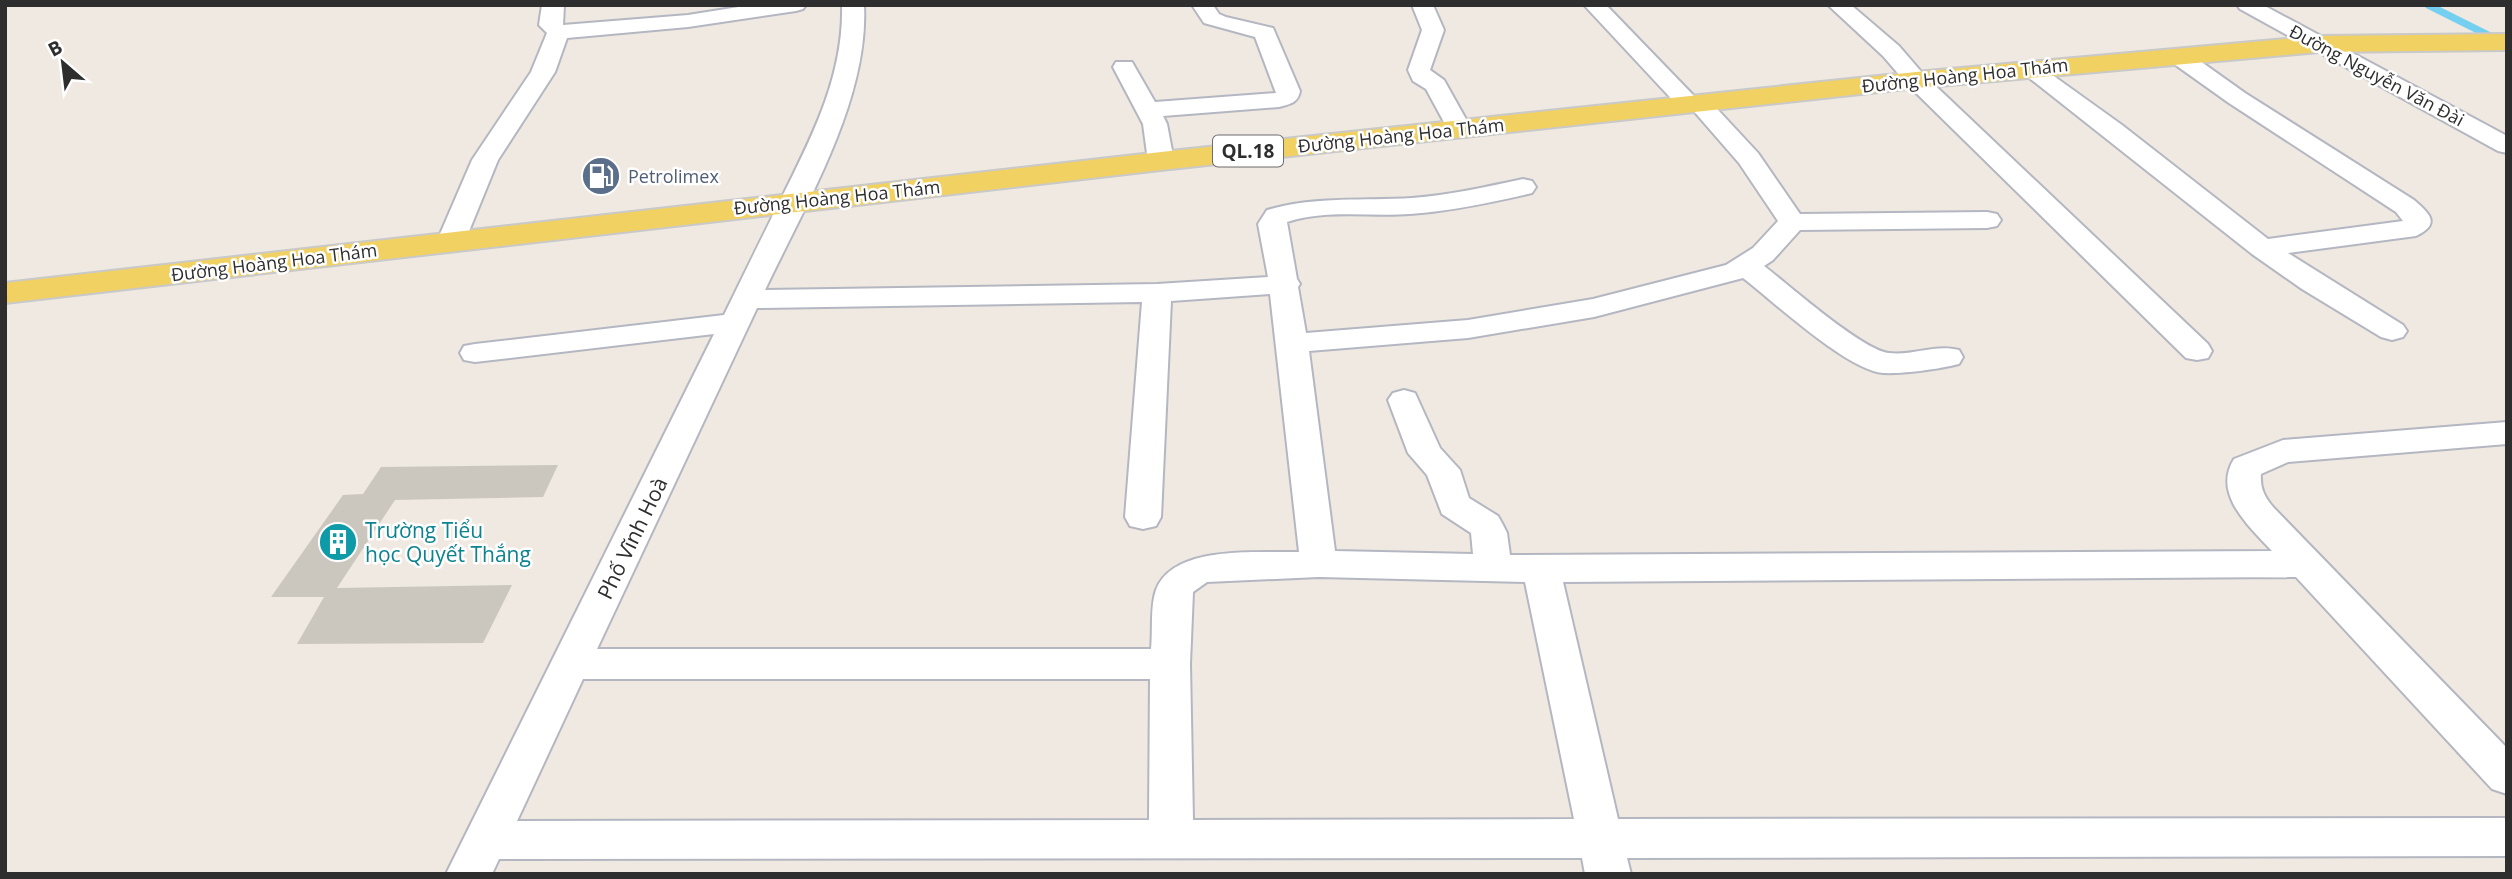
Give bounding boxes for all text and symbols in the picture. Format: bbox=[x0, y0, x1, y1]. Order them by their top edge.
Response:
street label: Đường Nguyễn Văn Đài bbox=[2285, 19, 2469, 131]
north arrow bbox=[28, 28, 98, 98]
text: B bbox=[43, 34, 67, 62]
street label: Đường Hoàng Hoa Thám bbox=[1861, 52, 2069, 98]
street label: Đường Hoàng Hoa Thám bbox=[1297, 112, 1505, 158]
road number: QL.18 bbox=[1213, 136, 1283, 167]
fuel station icon: Petrolimex bbox=[580, 155, 622, 197]
place label: Petrolimex bbox=[628, 164, 719, 188]
street label: Đường Hoàng Hoa Thám bbox=[733, 174, 941, 220]
street label: Đường Hoàng Hoa Thám bbox=[170, 237, 378, 287]
street label: Phố Vĩnh Hoà bbox=[590, 472, 674, 604]
place label: Trường Tiểu học Quyết Thắng bbox=[365, 516, 531, 568]
building icon: Trường Tiểu học Quyết Thắng bbox=[317, 521, 359, 563]

